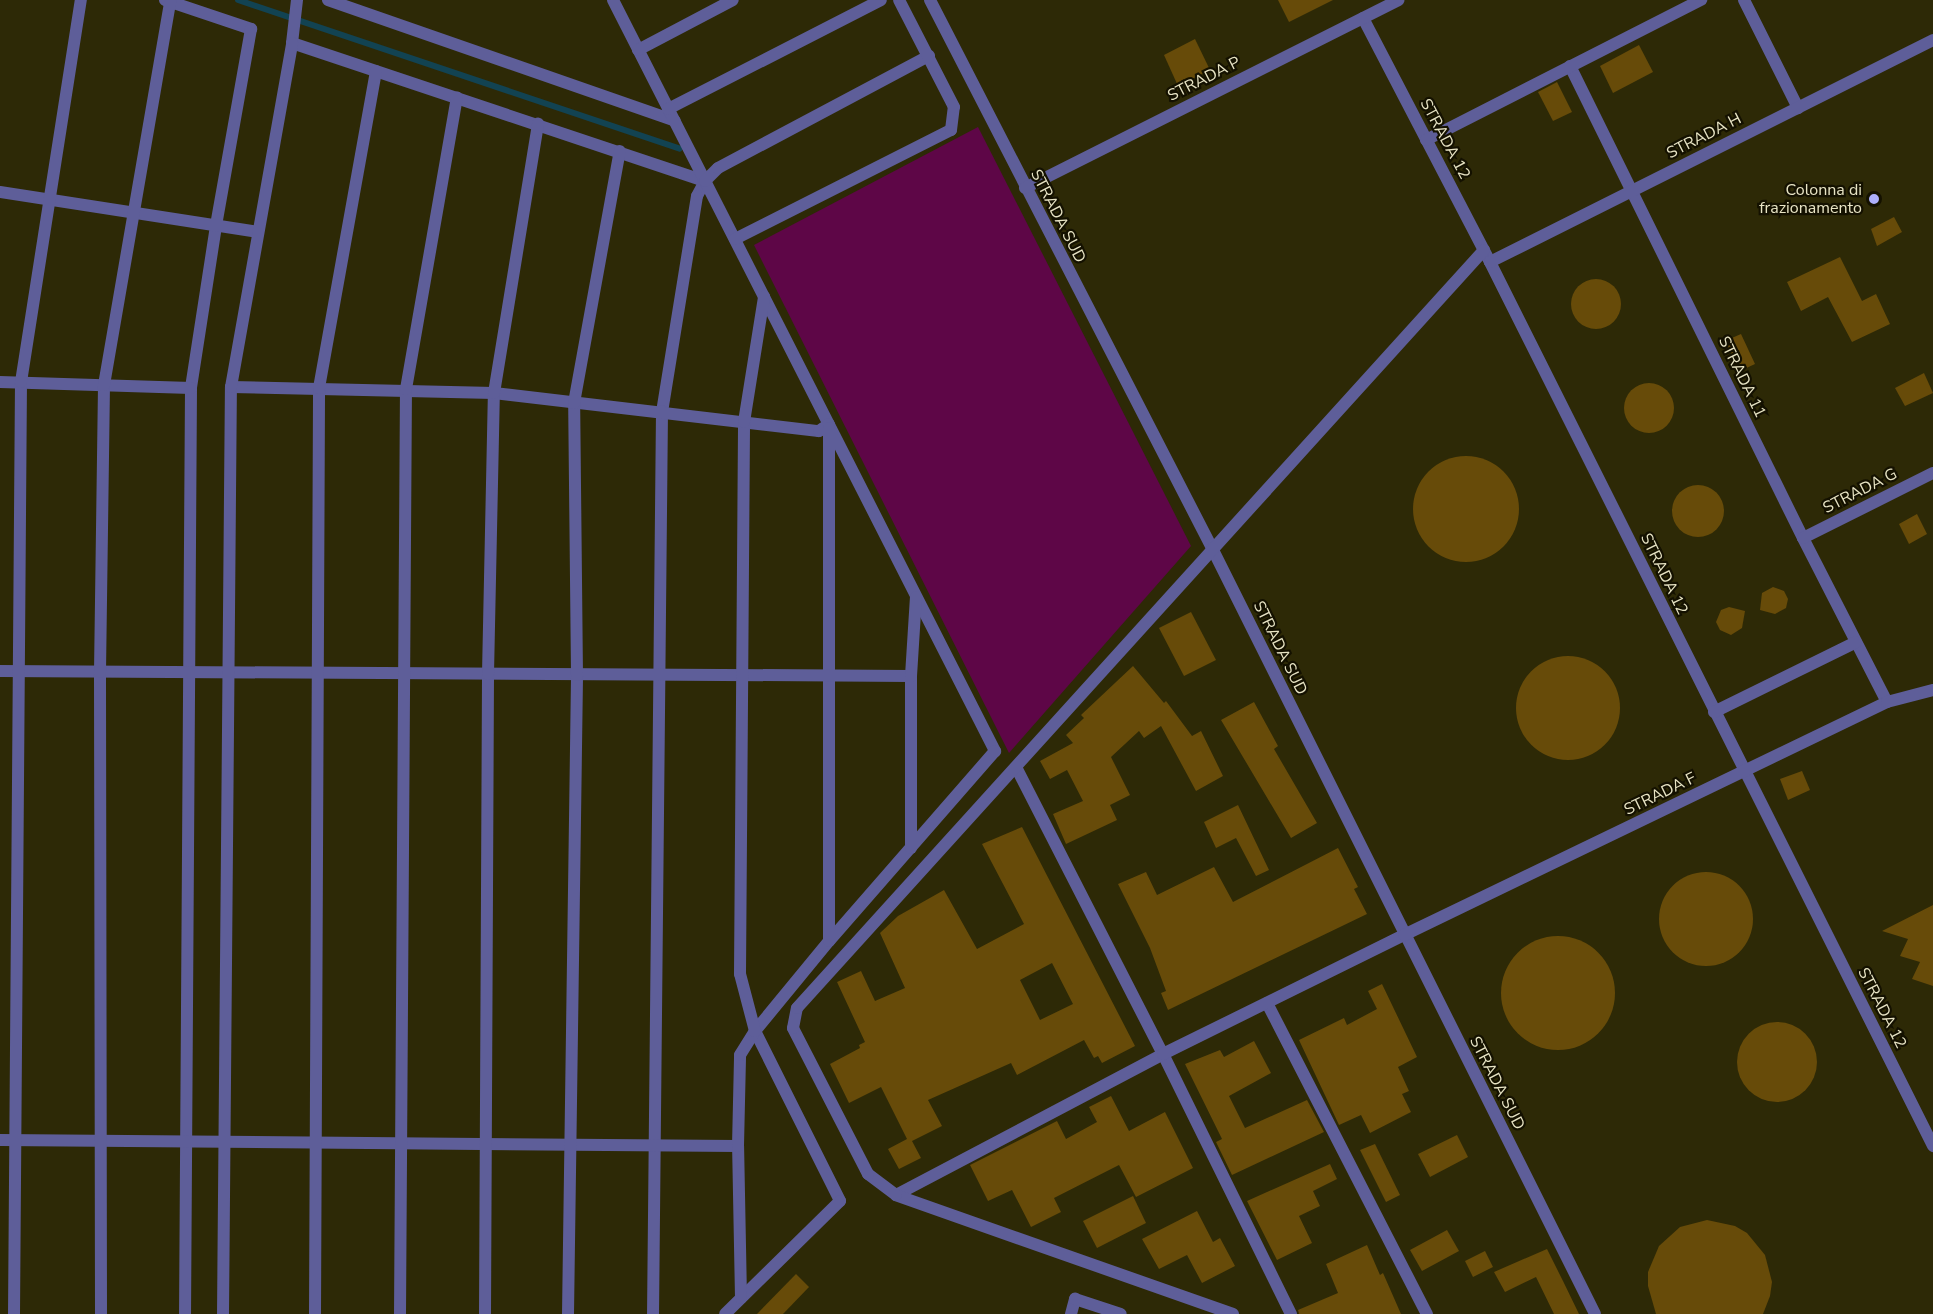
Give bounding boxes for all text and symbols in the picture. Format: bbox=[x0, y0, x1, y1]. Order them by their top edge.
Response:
street label: STRADA P bbox=[1164, 53, 1244, 105]
street label: STRADA 12 bbox=[1416, 96, 1474, 182]
street label: STRADA H bbox=[1664, 109, 1744, 163]
street label: STRADA SUD bbox=[1026, 166, 1090, 266]
place label: Colonna di frazionamento bbox=[1759, 180, 1862, 218]
marker: Colonna di frazionamento bbox=[1867, 192, 1881, 206]
street label: STRADA 11 bbox=[1714, 333, 1770, 421]
street label: STRADA G bbox=[1820, 464, 1900, 518]
street label: STRADA 12 bbox=[1636, 530, 1692, 618]
street label: STRADA SUD bbox=[1249, 598, 1311, 698]
street label: STRADA F bbox=[1621, 768, 1699, 820]
street label: STRADA 12 bbox=[1853, 964, 1911, 1052]
street label: STRADA SUD bbox=[1465, 1033, 1529, 1133]

